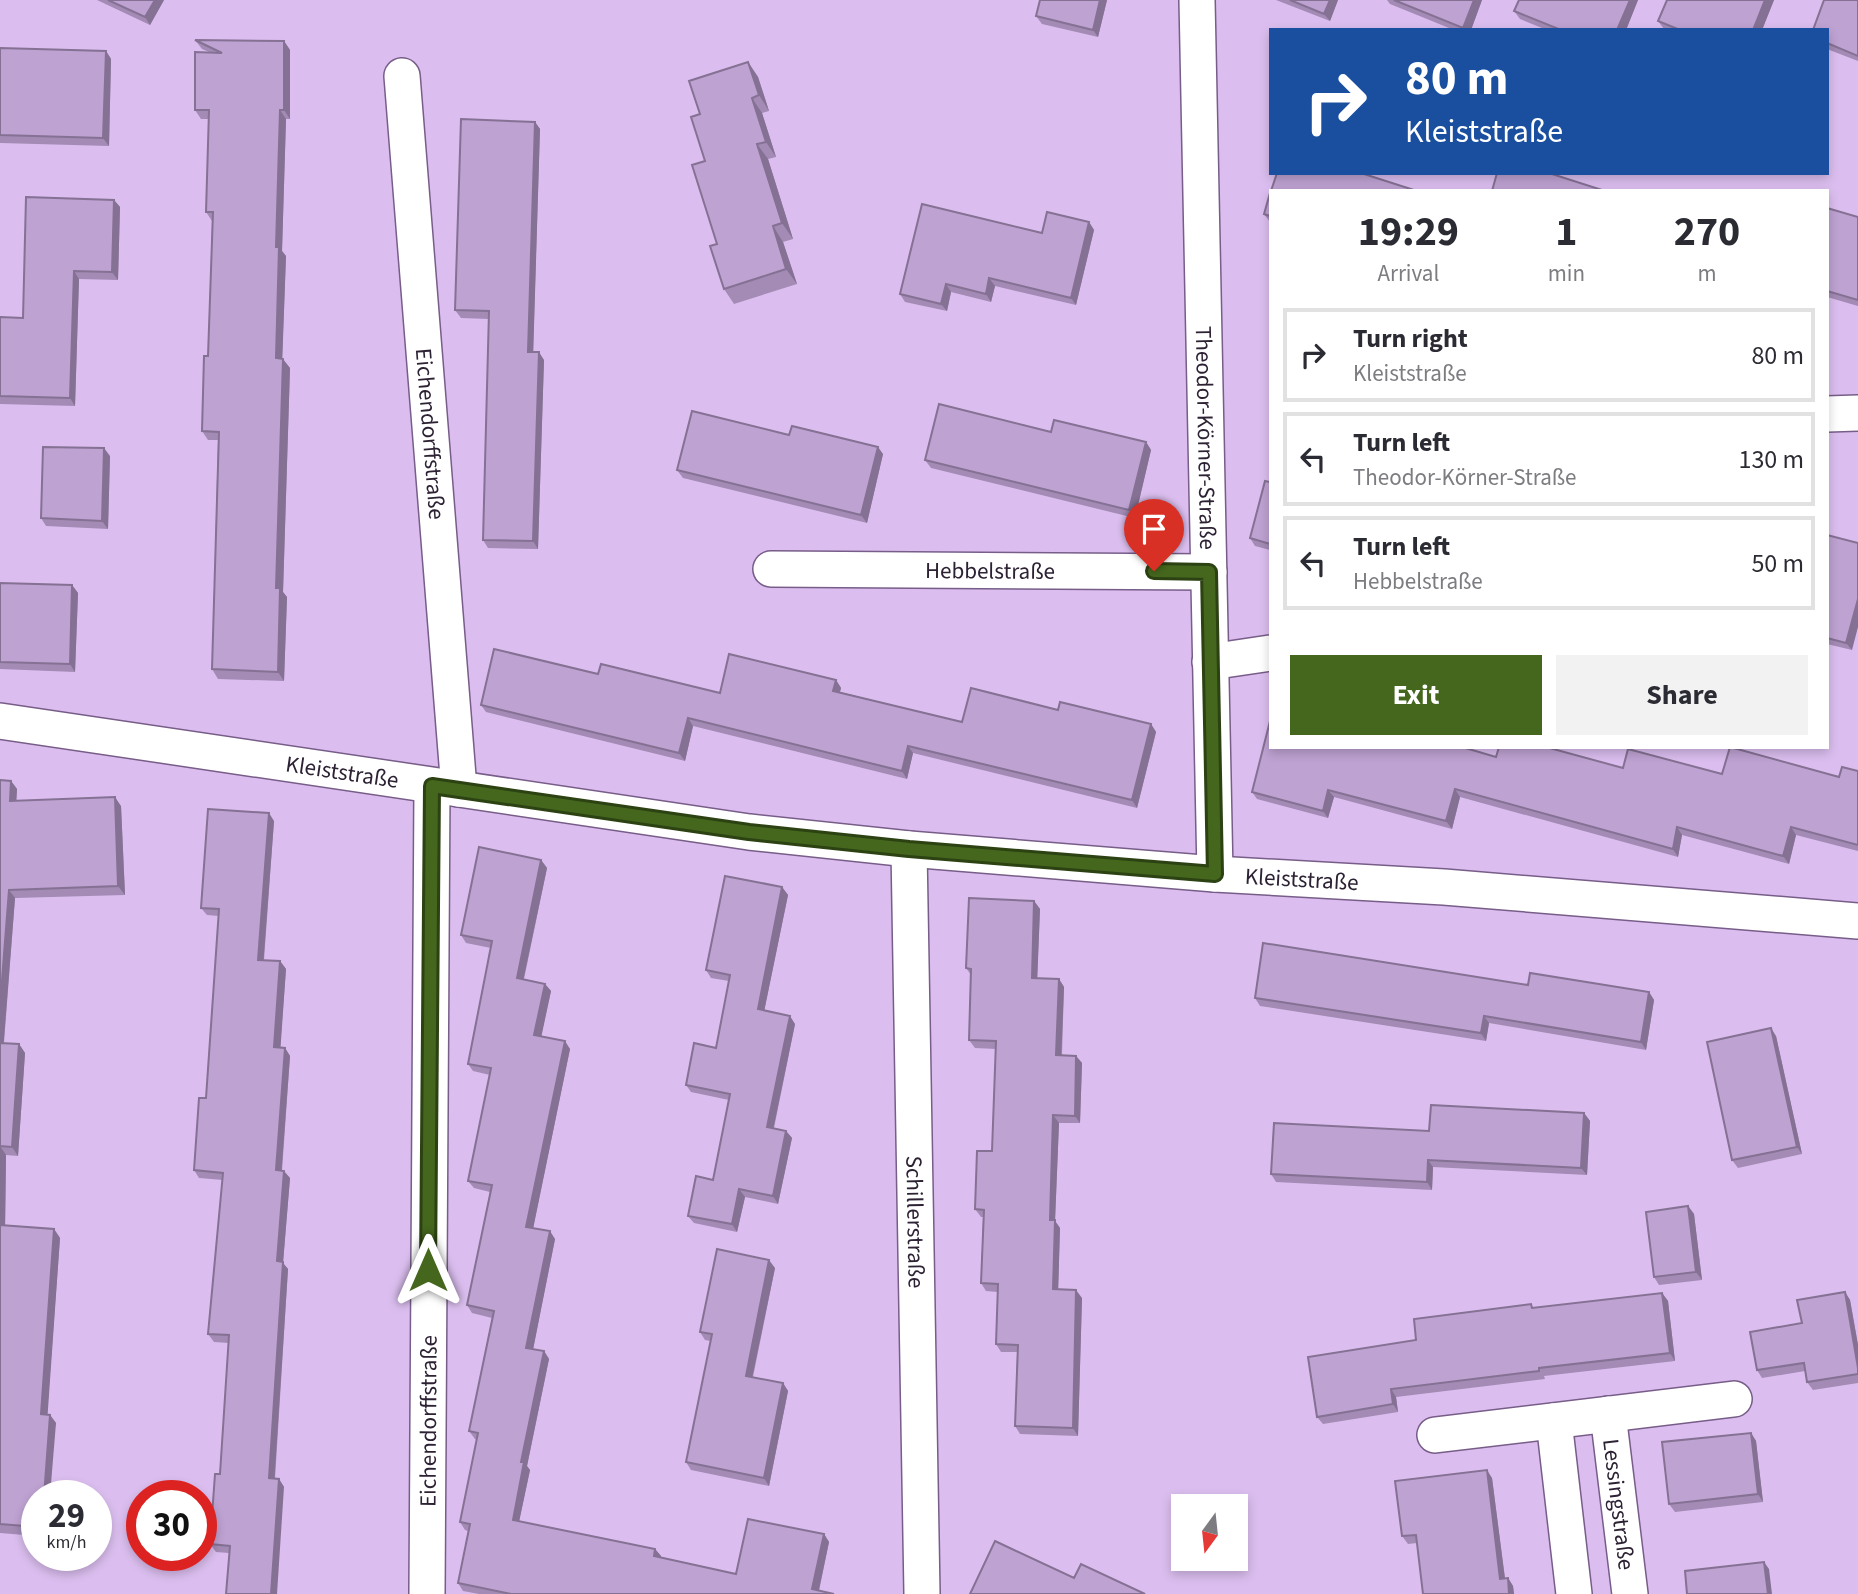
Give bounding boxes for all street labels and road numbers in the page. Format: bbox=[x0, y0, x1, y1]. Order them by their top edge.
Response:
street label: Theodor-Körner-Straße bbox=[1187, 326, 1225, 550]
street label: Eichendorffstraße bbox=[407, 347, 454, 521]
street label: Hebbelstraße bbox=[925, 554, 1055, 587]
street label: Kleiststraße bbox=[284, 747, 401, 796]
street label: Kleiststraße bbox=[1244, 859, 1359, 899]
street label: Schillerstraße bbox=[898, 1155, 933, 1289]
street label: Eichendorffstraße bbox=[411, 1335, 445, 1507]
street label: Lessingstraße bbox=[1595, 1437, 1643, 1572]

